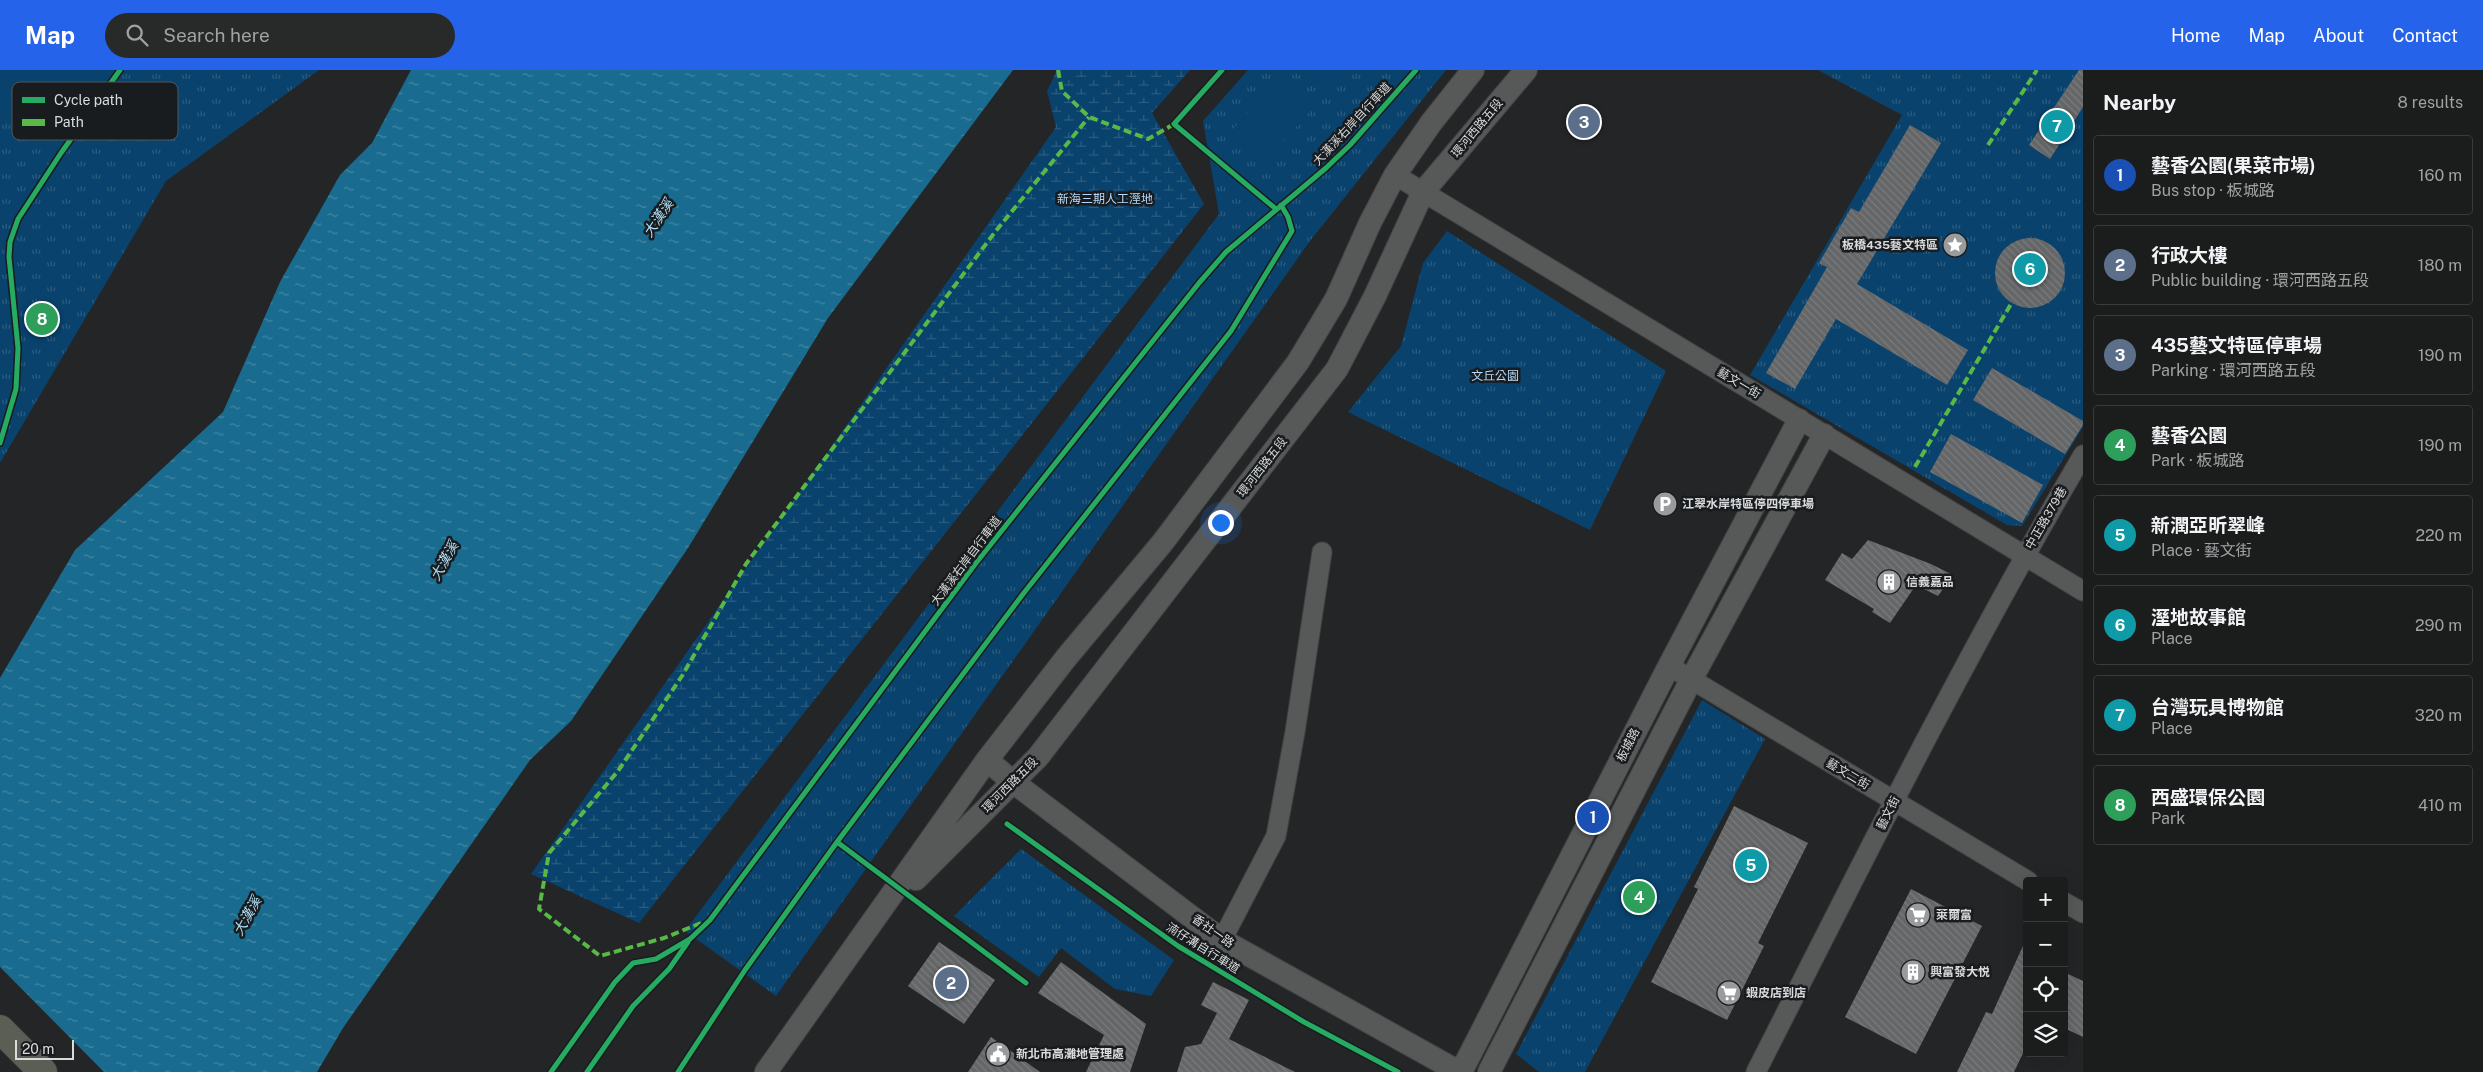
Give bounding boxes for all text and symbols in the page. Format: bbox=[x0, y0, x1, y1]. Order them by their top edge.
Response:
search box bbox=[105, 13, 455, 58]
text: Map bbox=[25, 21, 75, 49]
icon: search bbox=[123, 21, 151, 49]
text: Search here bbox=[163, 24, 270, 46]
text: Home bbox=[2171, 25, 2221, 46]
text: Map bbox=[2249, 25, 2285, 46]
text: About bbox=[2313, 25, 2364, 46]
text: Contact bbox=[2392, 25, 2458, 46]
street label: 大漢溪右岸自行車道 bbox=[1310, 80, 1394, 168]
legend bbox=[12, 82, 178, 140]
text: Nearby bbox=[2103, 90, 2176, 115]
text: Cycle path bbox=[54, 92, 123, 108]
text: 8 results bbox=[2398, 93, 2463, 112]
street label: 環河西路五段 bbox=[1448, 96, 1506, 160]
pin: 3 bbox=[1568, 103, 1600, 141]
pin: 7 bbox=[2041, 107, 2073, 145]
text: Path bbox=[54, 114, 84, 130]
text: 藝香公園(果菜市場) bbox=[2151, 154, 2316, 176]
text: 1 bbox=[2117, 166, 2123, 185]
text: 160 m bbox=[2418, 166, 2462, 185]
text: Bus stop · 板城路 bbox=[2151, 181, 2275, 200]
park label: 新海三期人工溼地 bbox=[1057, 192, 1153, 206]
water label: 大漢溪 bbox=[640, 194, 677, 240]
place icon: 板橋435藝文特區 bbox=[1942, 232, 1968, 258]
place label: 板橋435藝文特區 bbox=[1842, 238, 1938, 252]
text: 行政大樓 bbox=[2151, 244, 2227, 266]
pin: 6 bbox=[2014, 250, 2046, 288]
text: 2 bbox=[2115, 256, 2125, 275]
text: 180 m bbox=[2418, 256, 2462, 275]
text: Public building · 環河西路五段 bbox=[2151, 271, 2369, 290]
pin: 8 bbox=[26, 300, 58, 338]
text: 435藝文特區停車場 bbox=[2151, 334, 2322, 356]
text: 3 bbox=[2115, 346, 2125, 365]
text: 190 m bbox=[2418, 346, 2462, 365]
text: Parking · 環河西路五段 bbox=[2151, 361, 2316, 380]
street label: 藝文一街 bbox=[1715, 365, 1763, 401]
park label: 文丘公園 bbox=[1471, 369, 1519, 383]
text: 藝香公園 bbox=[2151, 424, 2227, 446]
street label: 環河西路五段 bbox=[1234, 434, 1290, 500]
text: 4 bbox=[2115, 436, 2125, 455]
text: 190 m bbox=[2418, 436, 2462, 455]
text: Park · 板城路 bbox=[2151, 451, 2244, 470]
street label: 中正路379巷 bbox=[2022, 484, 2070, 552]
parking icon: 江翠水岸特區停四停車場 bbox=[1652, 491, 1678, 517]
place label: 江翠水岸特區停四停車場 bbox=[1682, 497, 1814, 511]
your location bbox=[1208, 510, 1234, 536]
street label: 大漢溪右岸自行車道 bbox=[928, 514, 1004, 608]
text: 新潤亞昕翠峰 bbox=[2151, 514, 2265, 536]
text: 5 bbox=[2115, 526, 2125, 545]
text: 220 m bbox=[2415, 526, 2462, 545]
water label: 大漢溪 bbox=[427, 537, 462, 583]
text: Place · 藝文街 bbox=[2151, 541, 2252, 560]
building icon: 信義嘉品 bbox=[1876, 569, 1902, 595]
place label: 信義嘉品 bbox=[1906, 575, 1954, 589]
text: 溼地故事館 bbox=[2151, 606, 2246, 628]
text: 6 bbox=[2115, 616, 2125, 635]
text: 290 m bbox=[2415, 616, 2462, 635]
text: Place bbox=[2151, 629, 2193, 648]
text: 台灣玩具博物館 bbox=[2151, 696, 2284, 718]
text: 7 bbox=[2115, 706, 2125, 725]
text: 320 m bbox=[2415, 706, 2462, 725]
text: Place bbox=[2151, 719, 2193, 738]
street label: 板城路 bbox=[1614, 726, 1642, 764]
street label: 環河西路五段 bbox=[980, 755, 1040, 815]
street label: 藝文二街 bbox=[1824, 756, 1872, 792]
text: 西盛環保公園 bbox=[2151, 786, 2265, 808]
street label: 藝文街 bbox=[1874, 794, 1902, 832]
text: 8 bbox=[2115, 796, 2125, 815]
text: 410 m bbox=[2418, 796, 2462, 815]
pin: 1 bbox=[1577, 798, 1609, 836]
text: Park bbox=[2151, 809, 2185, 828]
pin: 5 bbox=[1735, 846, 1767, 884]
map controls bbox=[2023, 877, 2068, 1057]
button: + bbox=[2023, 877, 2068, 922]
pin: 4 bbox=[1623, 878, 1655, 916]
water label: 大漢溪 bbox=[230, 892, 265, 938]
supermarket icon: 萊爾富 bbox=[1905, 902, 1931, 928]
place label: 萊爾富 bbox=[1936, 908, 1972, 922]
street label: 香社一路 bbox=[1189, 911, 1237, 951]
street label: 湳仔溝自行車道 bbox=[1164, 920, 1242, 976]
button: − bbox=[2023, 922, 2068, 967]
building icon: 興富發大悦 bbox=[1900, 959, 1926, 985]
pin: 2 bbox=[935, 964, 967, 1002]
place label: 興富發大悦 bbox=[1930, 965, 1990, 979]
button: locate bbox=[2023, 967, 2068, 1012]
supermarket icon: 蝦皮店到店 bbox=[1716, 980, 1742, 1006]
place label: 蝦皮店到店 bbox=[1746, 986, 1806, 1000]
button: layers bbox=[2023, 1012, 2068, 1057]
scale bar bbox=[15, 1037, 74, 1060]
text: 20 m bbox=[22, 1041, 54, 1057]
public building icon: 新北市高灘地管理處 bbox=[985, 1041, 1011, 1067]
place label: 新北市高灘地管理處 bbox=[1016, 1047, 1124, 1061]

